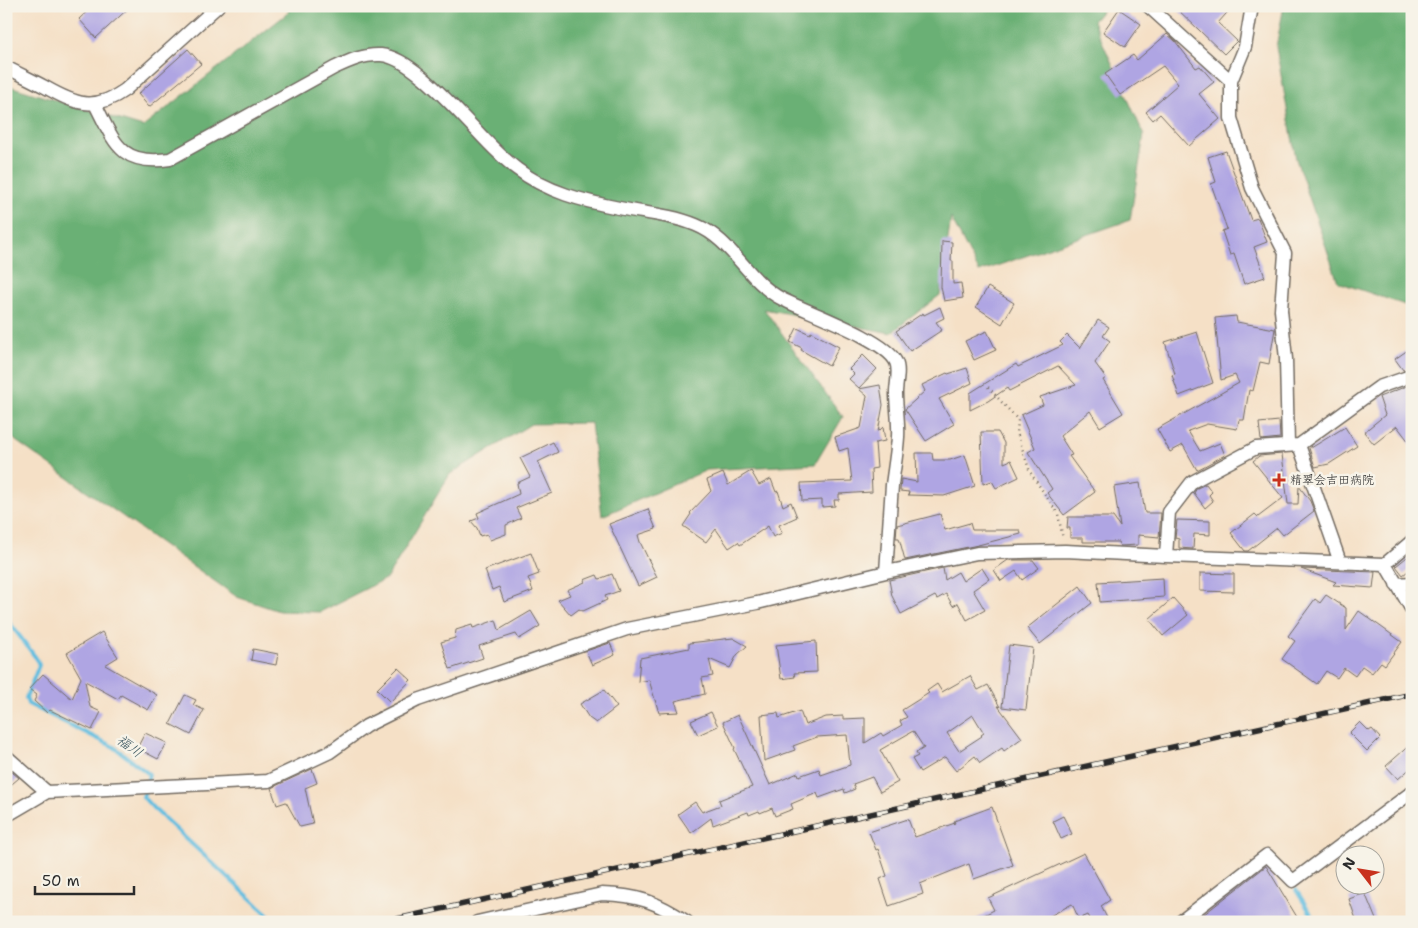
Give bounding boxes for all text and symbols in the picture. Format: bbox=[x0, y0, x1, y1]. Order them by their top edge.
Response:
place label: 精翠会吉田病院 bbox=[1290, 472, 1374, 488]
marker: 精翠会吉田病院 bbox=[1272, 473, 1286, 487]
water label: 福川 bbox=[113, 730, 147, 762]
north arrow bbox=[1336, 846, 1386, 896]
text: N bbox=[1338, 854, 1359, 873]
scale bar bbox=[35, 863, 134, 895]
text: 50 m bbox=[42, 871, 80, 891]

